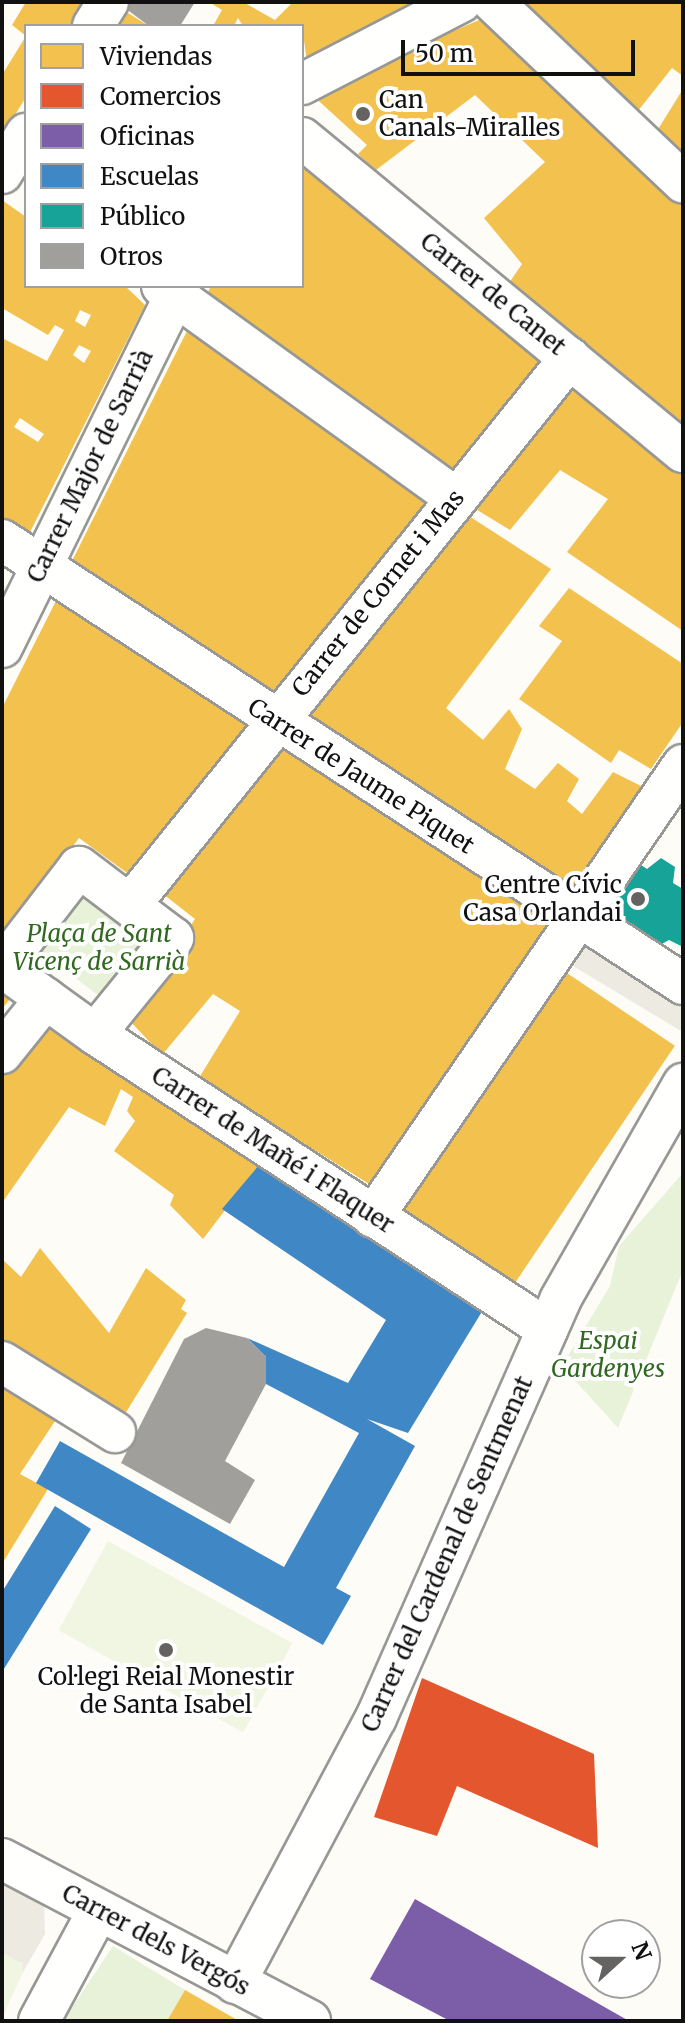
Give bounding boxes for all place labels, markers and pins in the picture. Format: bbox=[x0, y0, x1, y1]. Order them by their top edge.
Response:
place label: Can Canals-Miralles bbox=[379, 86, 560, 142]
marker: Can Canals-Miralles bbox=[354, 105, 372, 123]
place label: Centre Cívic Casa Orlandai bbox=[463, 871, 622, 927]
marker: Centre Cívic Casa Orlandai bbox=[629, 890, 647, 908]
marker: Col·legi Reial Monestir de Santa Isabel bbox=[157, 1641, 175, 1659]
place label: Col·legi Reial Monestir de Santa Isabel bbox=[38, 1663, 294, 1719]

